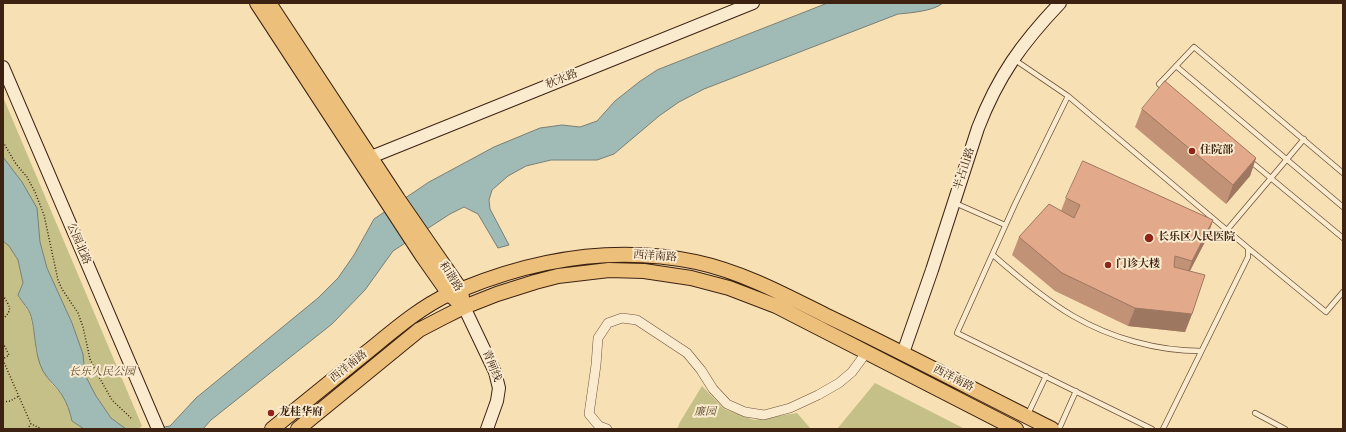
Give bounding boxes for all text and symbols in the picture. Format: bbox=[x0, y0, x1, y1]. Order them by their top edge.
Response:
street label: 秋水路 bbox=[544, 68, 580, 92]
place label: 住院部 bbox=[1200, 144, 1233, 158]
street label: 半占山路 bbox=[952, 146, 978, 192]
marker: 住院部 bbox=[1187, 146, 1197, 156]
street label: 公园北路 bbox=[63, 221, 93, 267]
place label: 长乐区人民医院 bbox=[1158, 231, 1235, 245]
marker: 长乐区人民医院 bbox=[1143, 232, 1155, 244]
street label: 西洋南路 bbox=[633, 249, 677, 265]
place label: 门诊大楼 bbox=[1116, 258, 1160, 272]
street label: 和谐路 bbox=[436, 260, 464, 294]
marker: 门诊大楼 bbox=[1103, 260, 1113, 270]
street label: 西洋南路 bbox=[328, 348, 370, 386]
street label: 青闸线 bbox=[479, 348, 503, 384]
street label: 西洋南路 bbox=[930, 363, 976, 395]
park label: 长乐人民公园 bbox=[69, 366, 135, 380]
place label: 龙桂华府 bbox=[279, 406, 323, 420]
park label: 廉园 bbox=[694, 406, 716, 420]
marker: 龙桂华府 bbox=[266, 408, 276, 418]

